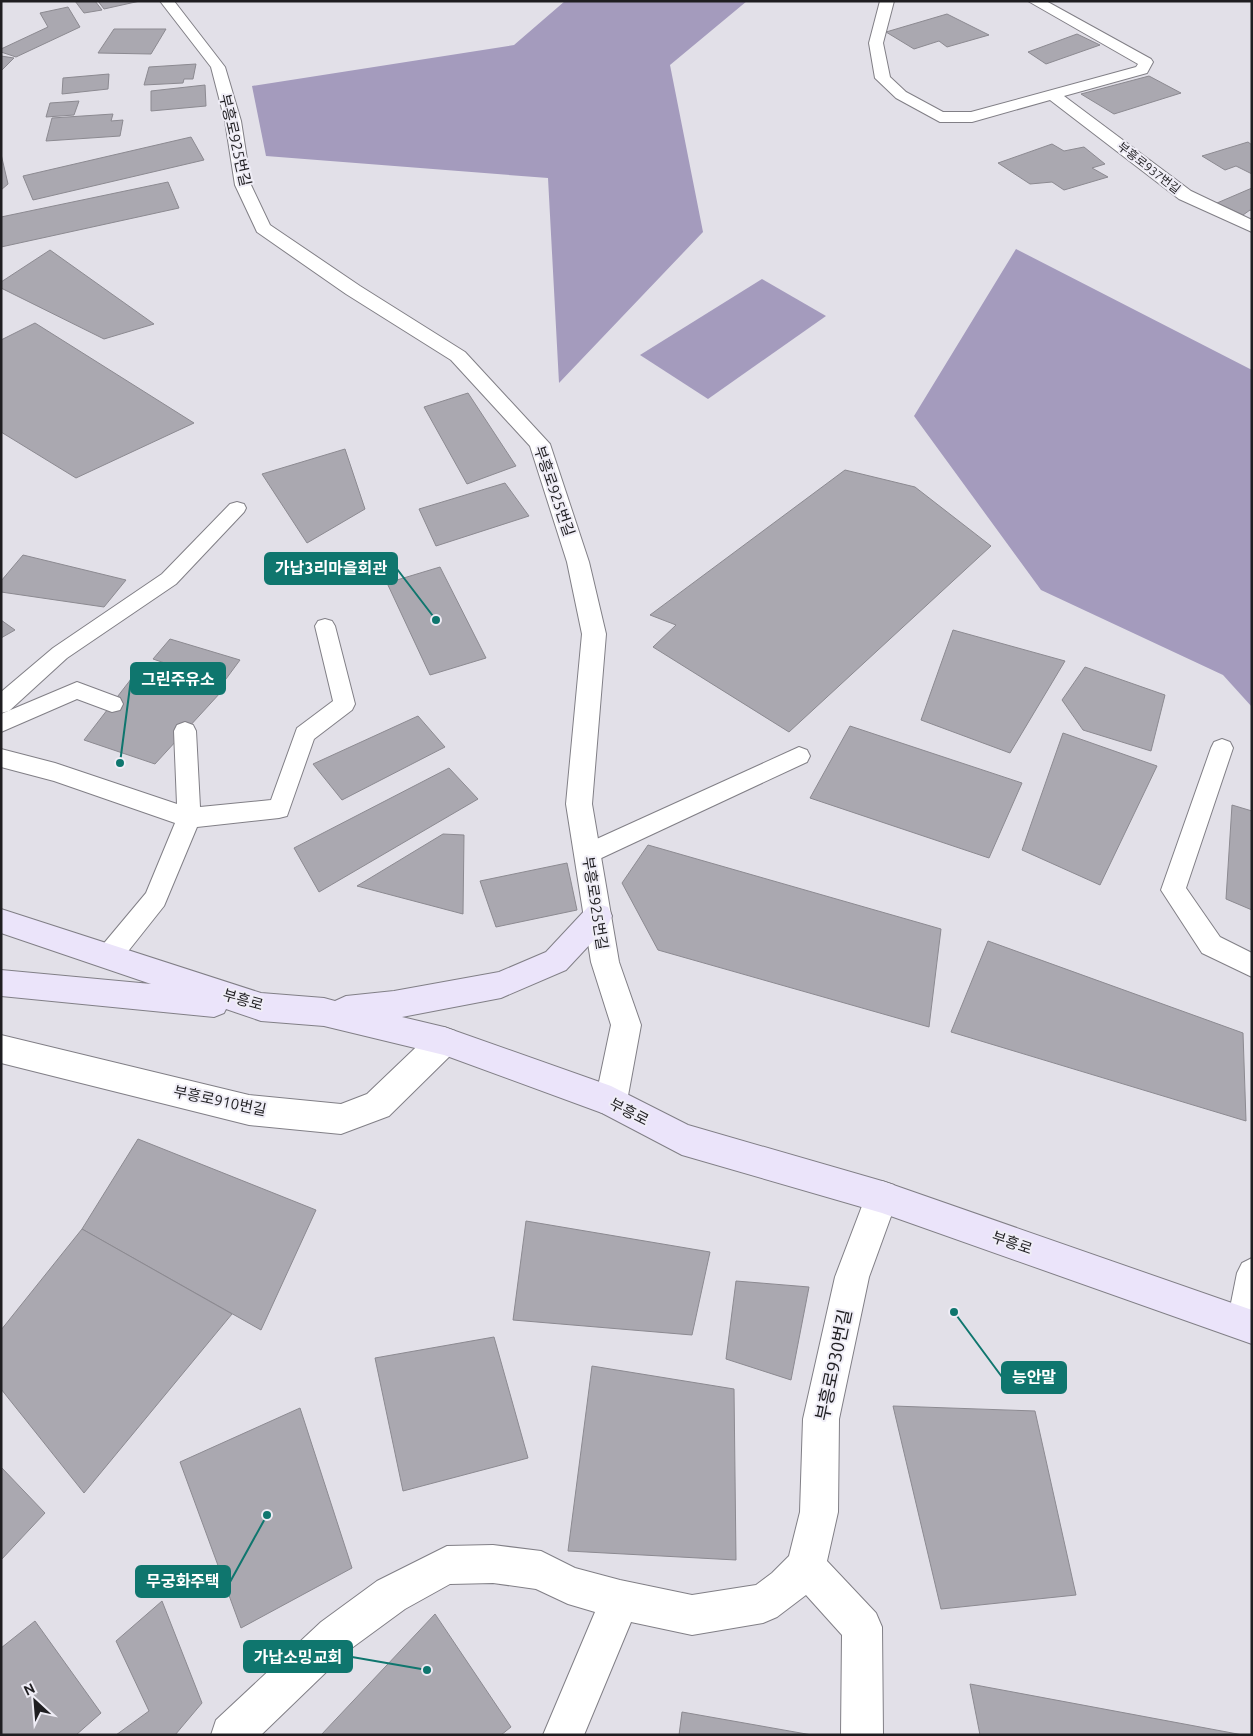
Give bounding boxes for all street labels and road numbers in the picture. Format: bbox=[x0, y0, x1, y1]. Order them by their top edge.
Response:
street label: 부흥로925번길 bbox=[217, 92, 254, 188]
street label: 부흥로937번길 bbox=[1116, 139, 1183, 196]
street label: 부흥로925번길 bbox=[531, 443, 578, 538]
street label: 부흥로925번길 bbox=[580, 855, 611, 951]
street label: 부흥로 bbox=[221, 986, 265, 1013]
street label: 부흥로910번길 bbox=[172, 1082, 268, 1119]
street label: 부흥로 bbox=[607, 1095, 652, 1129]
street label: 부흥로 bbox=[990, 1228, 1035, 1257]
street label: 부흥로930번길 bbox=[811, 1307, 855, 1422]

